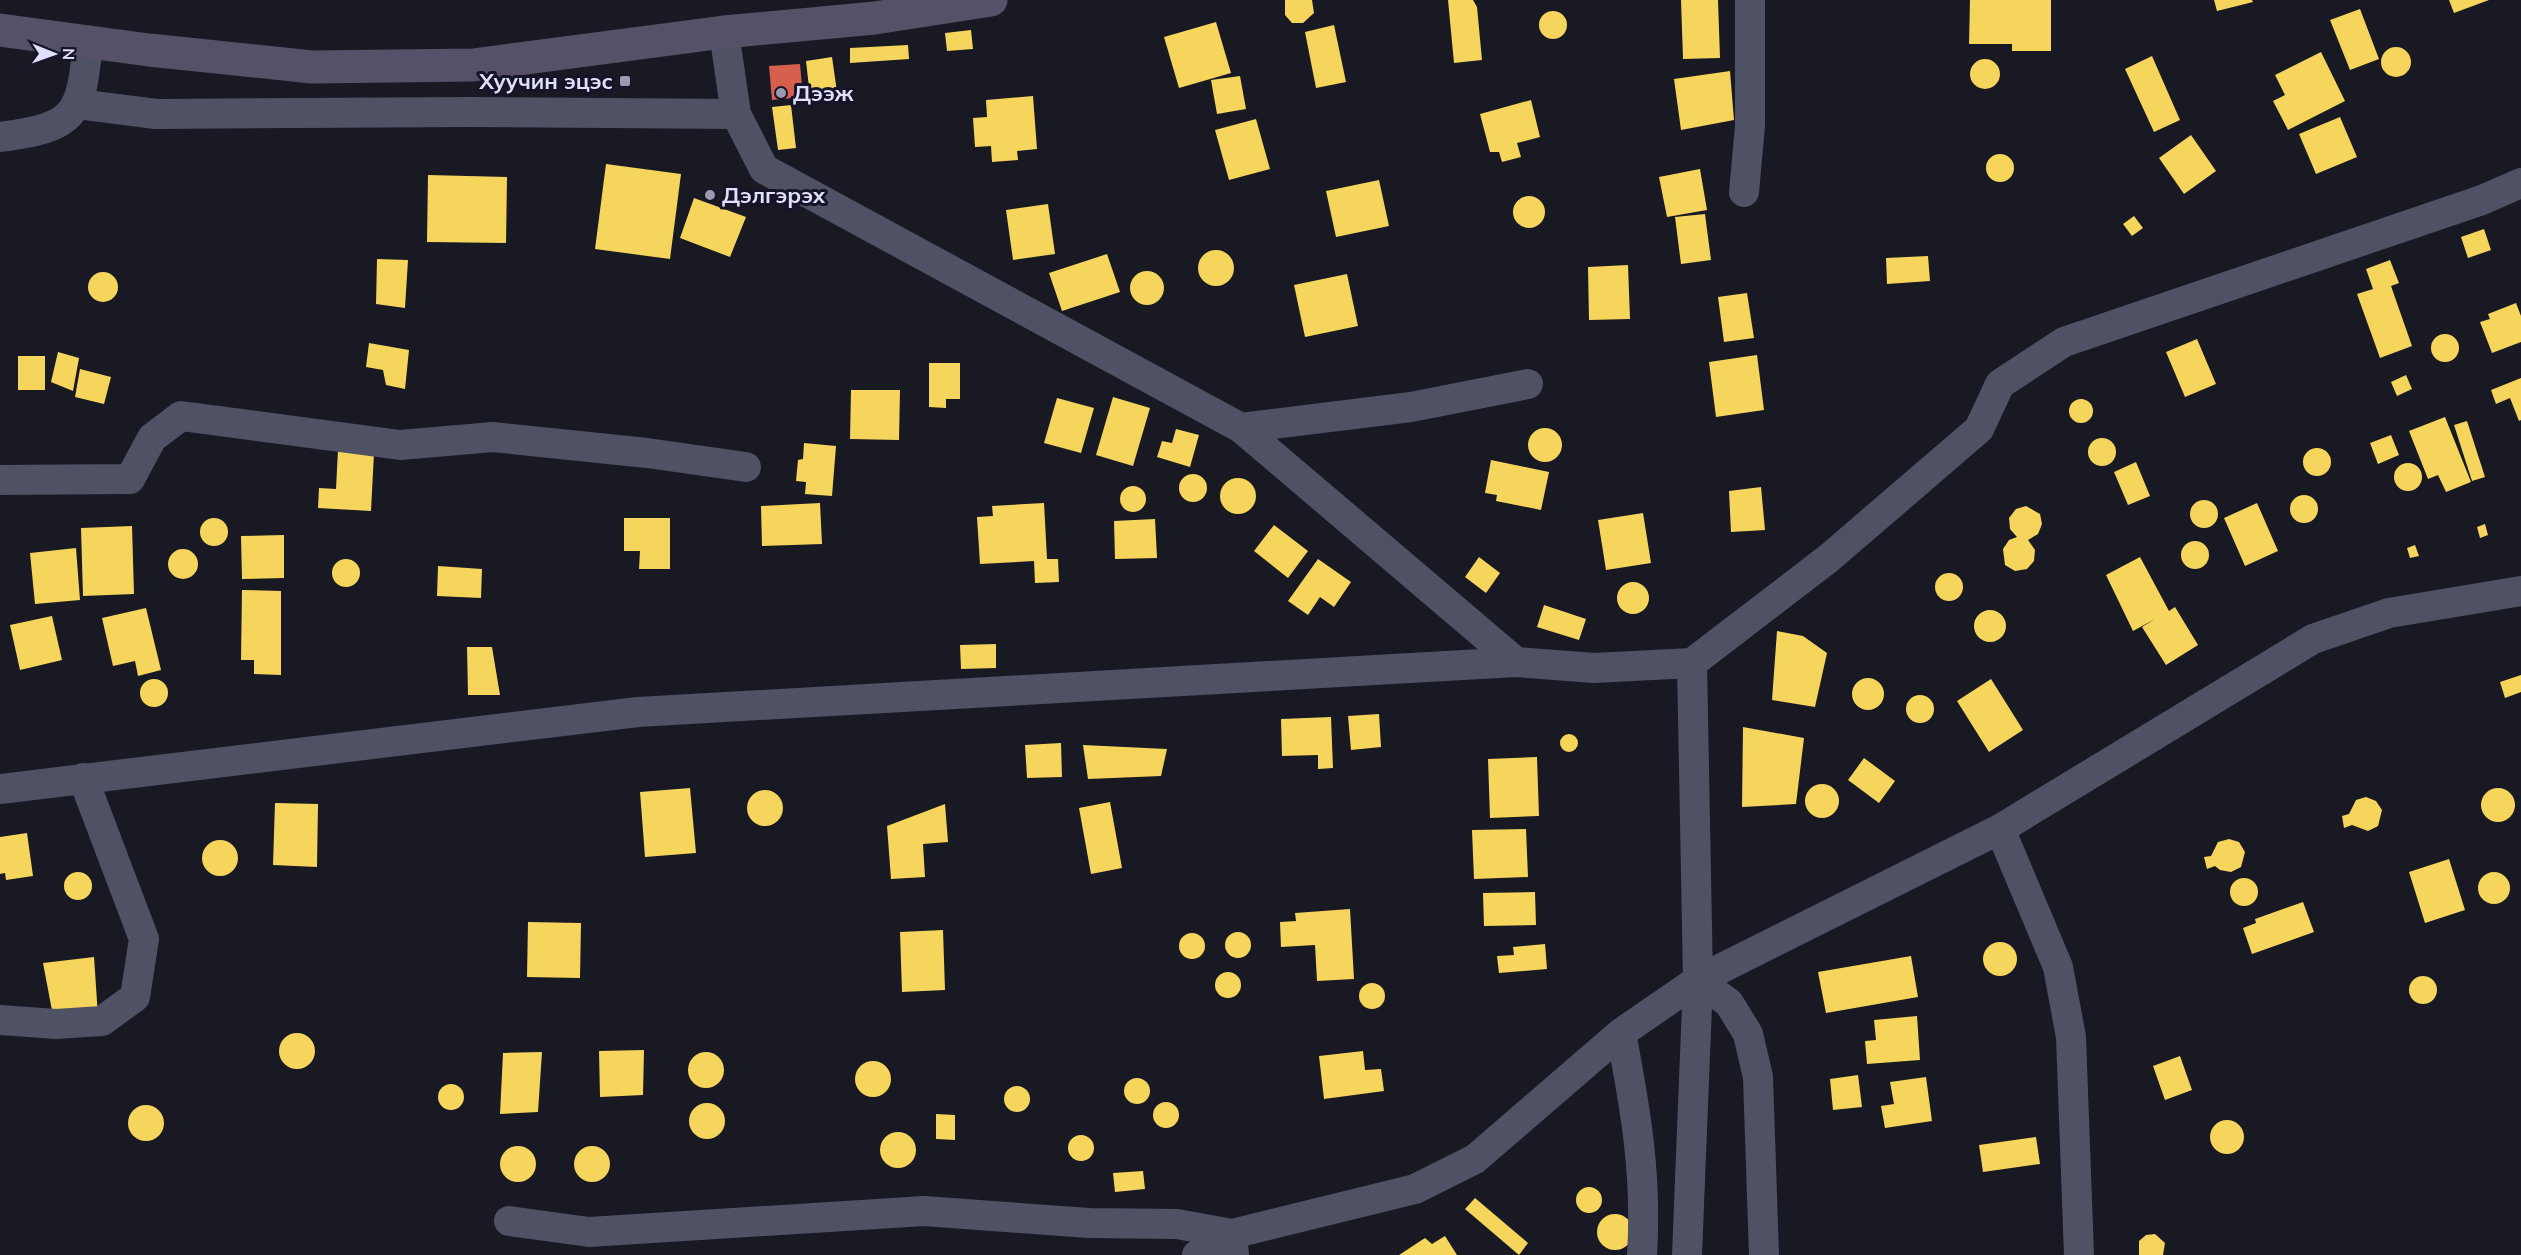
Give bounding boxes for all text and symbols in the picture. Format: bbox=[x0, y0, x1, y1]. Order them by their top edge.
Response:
north arrow bbox=[24, 24, 84, 84]
text: N bbox=[59, 48, 79, 60]
place label: Хуучин эцэс bbox=[478, 67, 613, 95]
marker: Хуучин эцэс bbox=[618, 74, 632, 88]
place label: Дээж bbox=[793, 79, 854, 107]
marker: Дээж bbox=[774, 86, 788, 100]
place label: Дэлгэрэх bbox=[722, 181, 826, 209]
marker: Дэлгэрэх bbox=[703, 188, 717, 202]

